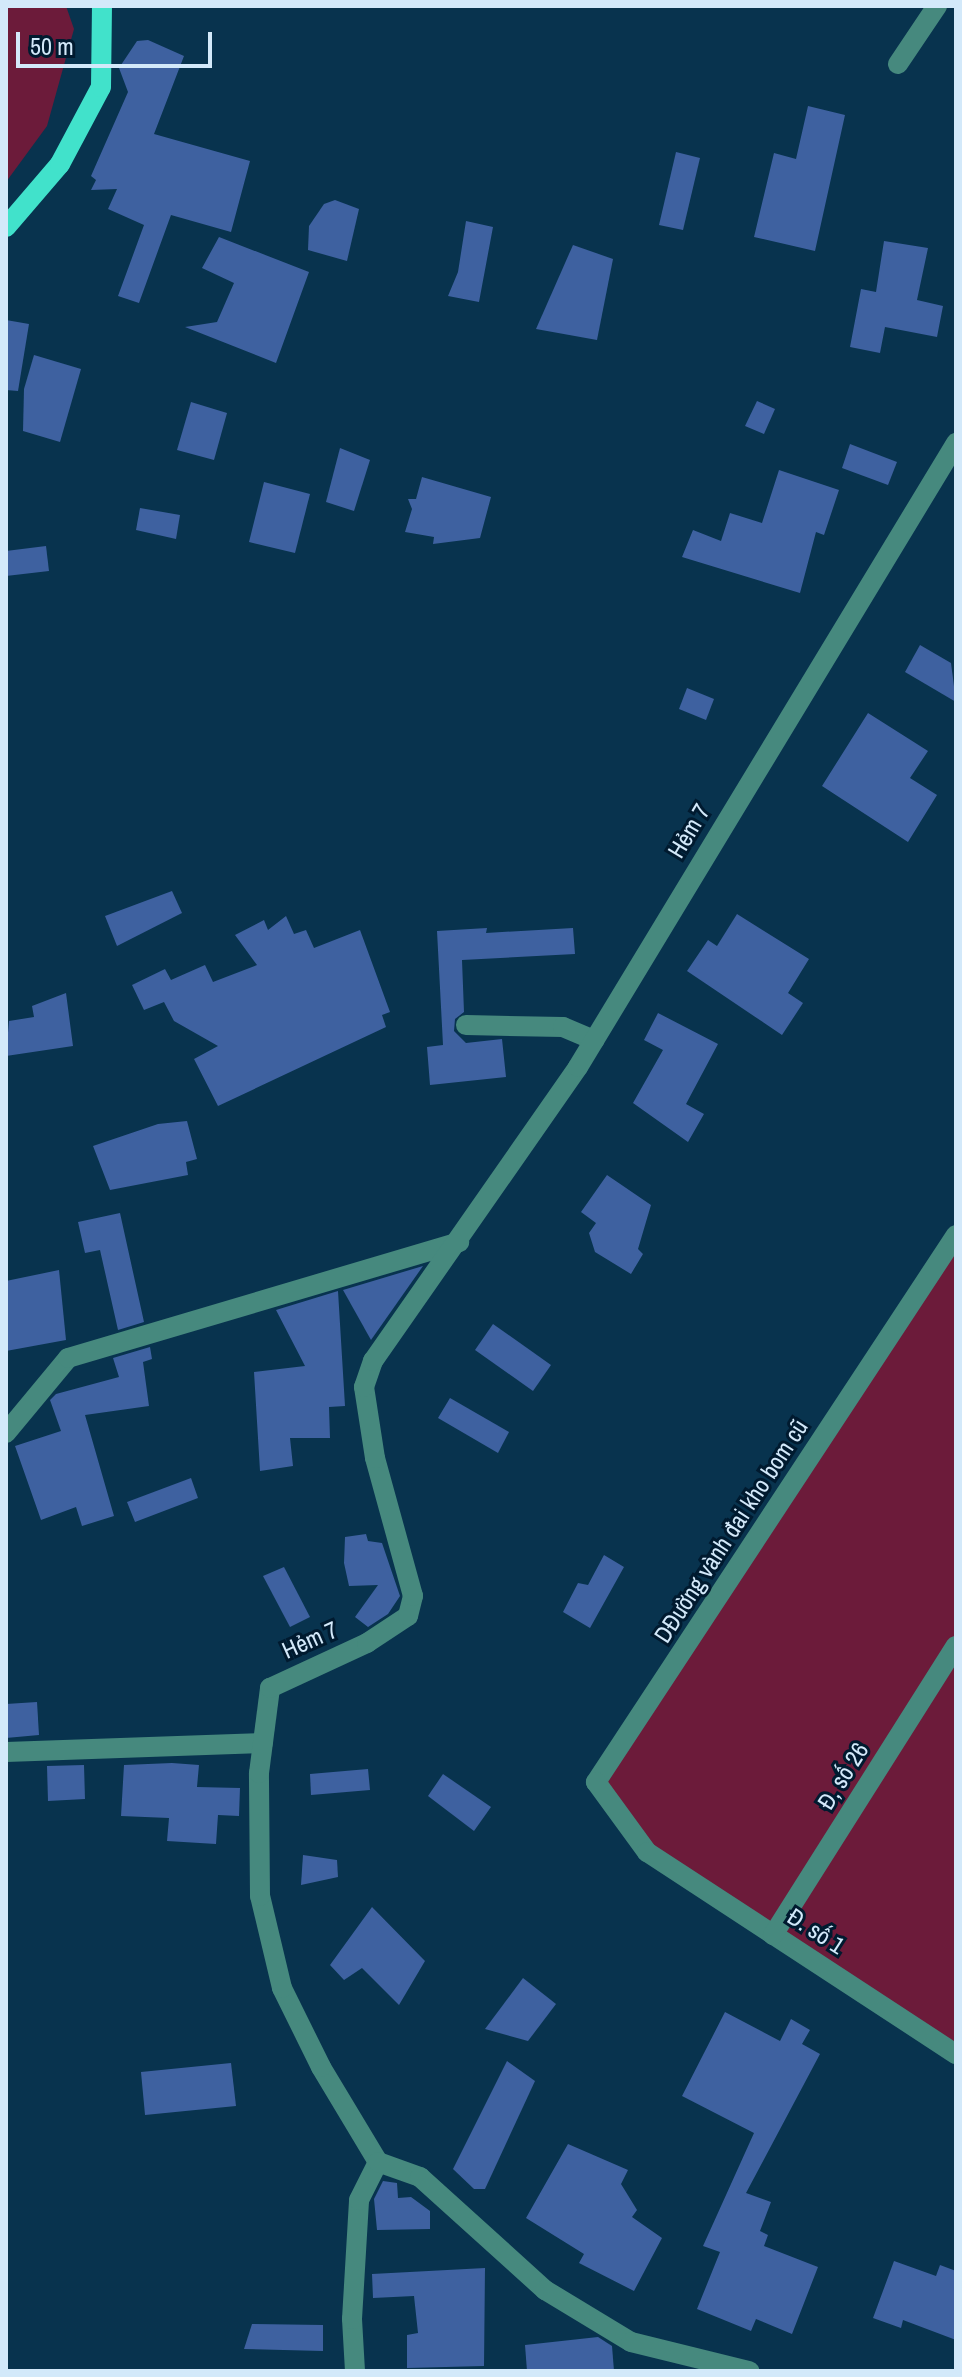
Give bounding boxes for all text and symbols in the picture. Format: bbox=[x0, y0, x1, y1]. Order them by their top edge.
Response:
scale bar bbox=[20, 16, 216, 66]
text: 50 m bbox=[30, 30, 74, 62]
street label: Hẻm 7 bbox=[662, 799, 716, 863]
street label: DĐường vành đai kho bom cũ bbox=[648, 1414, 814, 1648]
street label: Hẻm 7 bbox=[278, 1615, 342, 1665]
street label: Đ, số 26 bbox=[811, 1737, 875, 1815]
street label: Đ. số 1 bbox=[782, 1902, 850, 1960]

